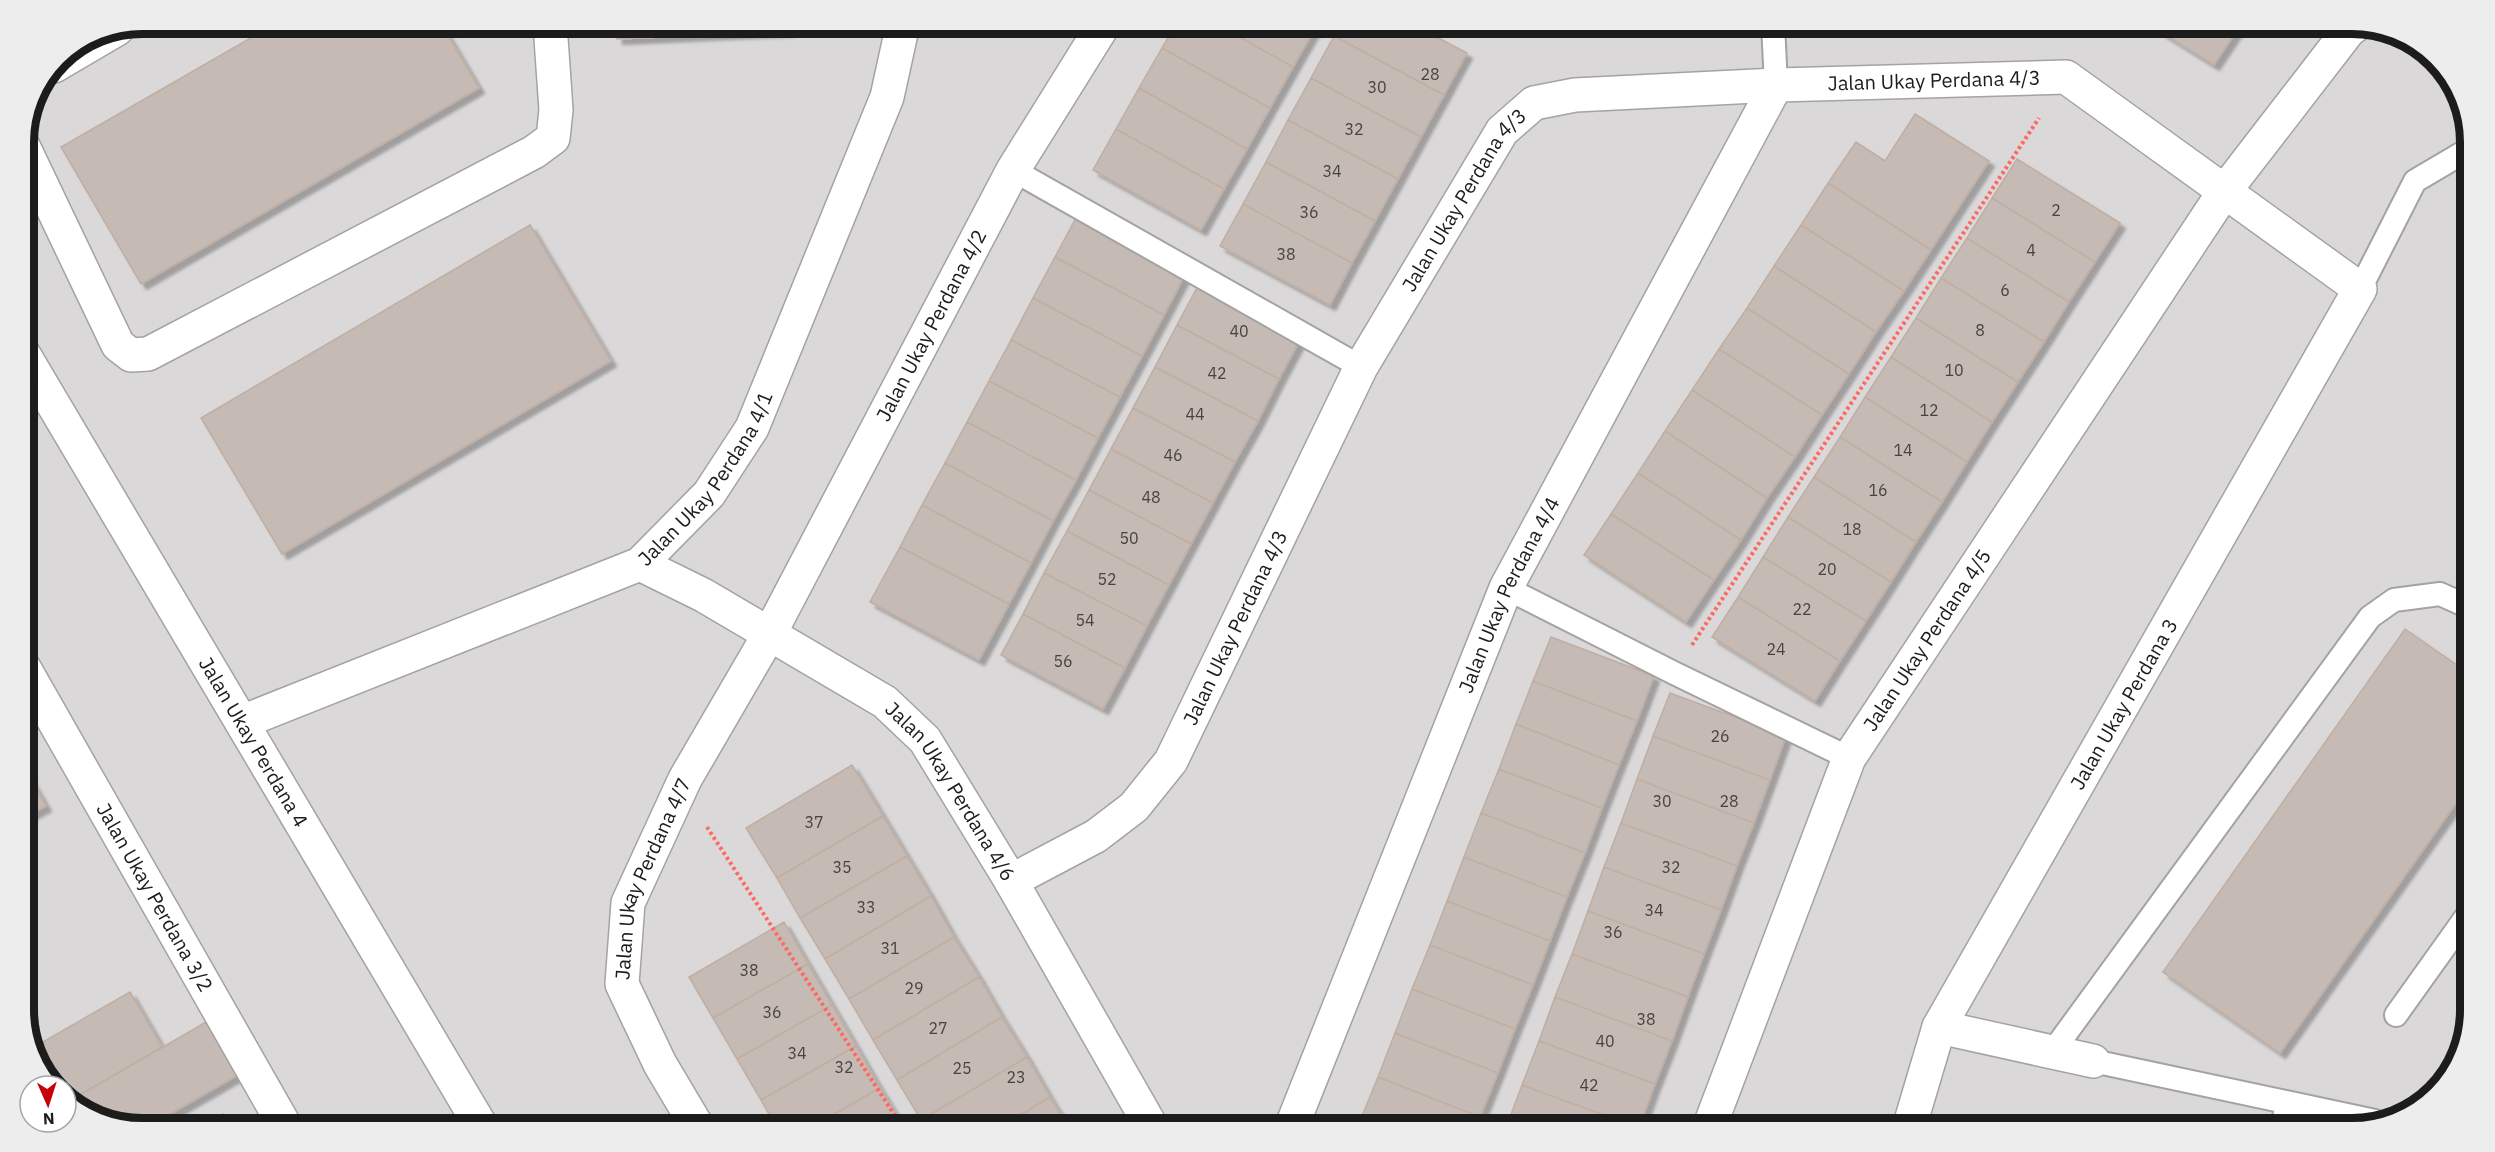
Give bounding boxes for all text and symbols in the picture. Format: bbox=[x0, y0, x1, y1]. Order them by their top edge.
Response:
house number: 28 bbox=[1420, 64, 1440, 84]
street label: Jalan Ukay Perdana 4/3 bbox=[1827, 64, 2041, 97]
house number: 30 bbox=[1367, 77, 1387, 97]
street label: Jalan Ukay Perdana 4/3 bbox=[1395, 102, 1532, 296]
house number: 32 bbox=[1344, 119, 1364, 139]
house number: 34 bbox=[1322, 161, 1342, 181]
house number: 2 bbox=[2051, 200, 2061, 220]
house number: 36 bbox=[1299, 202, 1319, 222]
street label: Jalan Ukay Perdana 4/2 bbox=[869, 225, 992, 426]
house number: 4 bbox=[2026, 240, 2036, 260]
house number: 38 bbox=[1276, 244, 1296, 264]
house number: 6 bbox=[2000, 280, 2010, 300]
house number: 8 bbox=[1975, 320, 1985, 340]
house number: 40 bbox=[1229, 321, 1249, 341]
house number: 10 bbox=[1944, 360, 1964, 380]
house number: 42 bbox=[1207, 363, 1227, 383]
street label: Jalan Ukay Perdana 4/1 bbox=[632, 387, 779, 572]
house number: 12 bbox=[1919, 400, 1939, 420]
house number: 44 bbox=[1185, 404, 1205, 424]
house number: 14 bbox=[1893, 440, 1913, 460]
house number: 46 bbox=[1163, 445, 1183, 465]
house number: 16 bbox=[1868, 480, 1888, 500]
house number: 48 bbox=[1141, 487, 1161, 507]
street label: Jalan Ukay Perdana 4/4 bbox=[1452, 492, 1565, 697]
house number: 18 bbox=[1842, 519, 1862, 539]
street label: Jalan Ukay Perdana 4/3 bbox=[1176, 526, 1293, 729]
house number: 50 bbox=[1119, 528, 1139, 548]
street label: Jalan Ukay Perdana 4/5 bbox=[1857, 544, 1997, 736]
house number: 20 bbox=[1817, 559, 1837, 579]
house number: 52 bbox=[1097, 569, 1117, 589]
house number: 22 bbox=[1792, 599, 1812, 619]
house number: 54 bbox=[1075, 610, 1095, 630]
street label: Jalan Ukay Perdana 3 bbox=[2064, 613, 2184, 794]
house number: 24 bbox=[1766, 639, 1786, 659]
house number: 56 bbox=[1053, 651, 1073, 671]
street label: Jalan Ukay Perdana 4 bbox=[193, 652, 315, 832]
street label: Jalan Ukay Perdana 4/6 bbox=[880, 695, 1022, 886]
house number: 26 bbox=[1710, 726, 1730, 746]
street label: Jalan Ukay Perdana 4/7 bbox=[608, 773, 697, 981]
house number: 30 bbox=[1652, 791, 1672, 811]
house number: 28 bbox=[1719, 791, 1739, 811]
street label: Jalan Ukay Perdana 3/2 bbox=[91, 798, 220, 996]
house number: 37 bbox=[804, 812, 824, 832]
house number: 35 bbox=[832, 857, 852, 877]
house number: 32 bbox=[1661, 857, 1681, 877]
house number: 33 bbox=[856, 897, 876, 917]
house number: 34 bbox=[1644, 900, 1664, 920]
house number: 36 bbox=[1603, 922, 1623, 942]
house number: 31 bbox=[880, 938, 900, 958]
house number: 38 bbox=[739, 960, 759, 980]
house number: 29 bbox=[904, 978, 924, 998]
house number: 36 bbox=[762, 1002, 782, 1022]
house number: 38 bbox=[1636, 1009, 1656, 1029]
house number: 27 bbox=[928, 1018, 948, 1038]
house number: 40 bbox=[1595, 1031, 1615, 1051]
house number: 34 bbox=[787, 1043, 807, 1063]
house number: 32 bbox=[834, 1057, 854, 1077]
house number: 25 bbox=[952, 1058, 972, 1078]
house number: 23 bbox=[1006, 1067, 1026, 1087]
north arrow bbox=[18, 1074, 78, 1134]
house number: 42 bbox=[1579, 1075, 1599, 1095]
text: N bbox=[42, 1109, 55, 1129]

